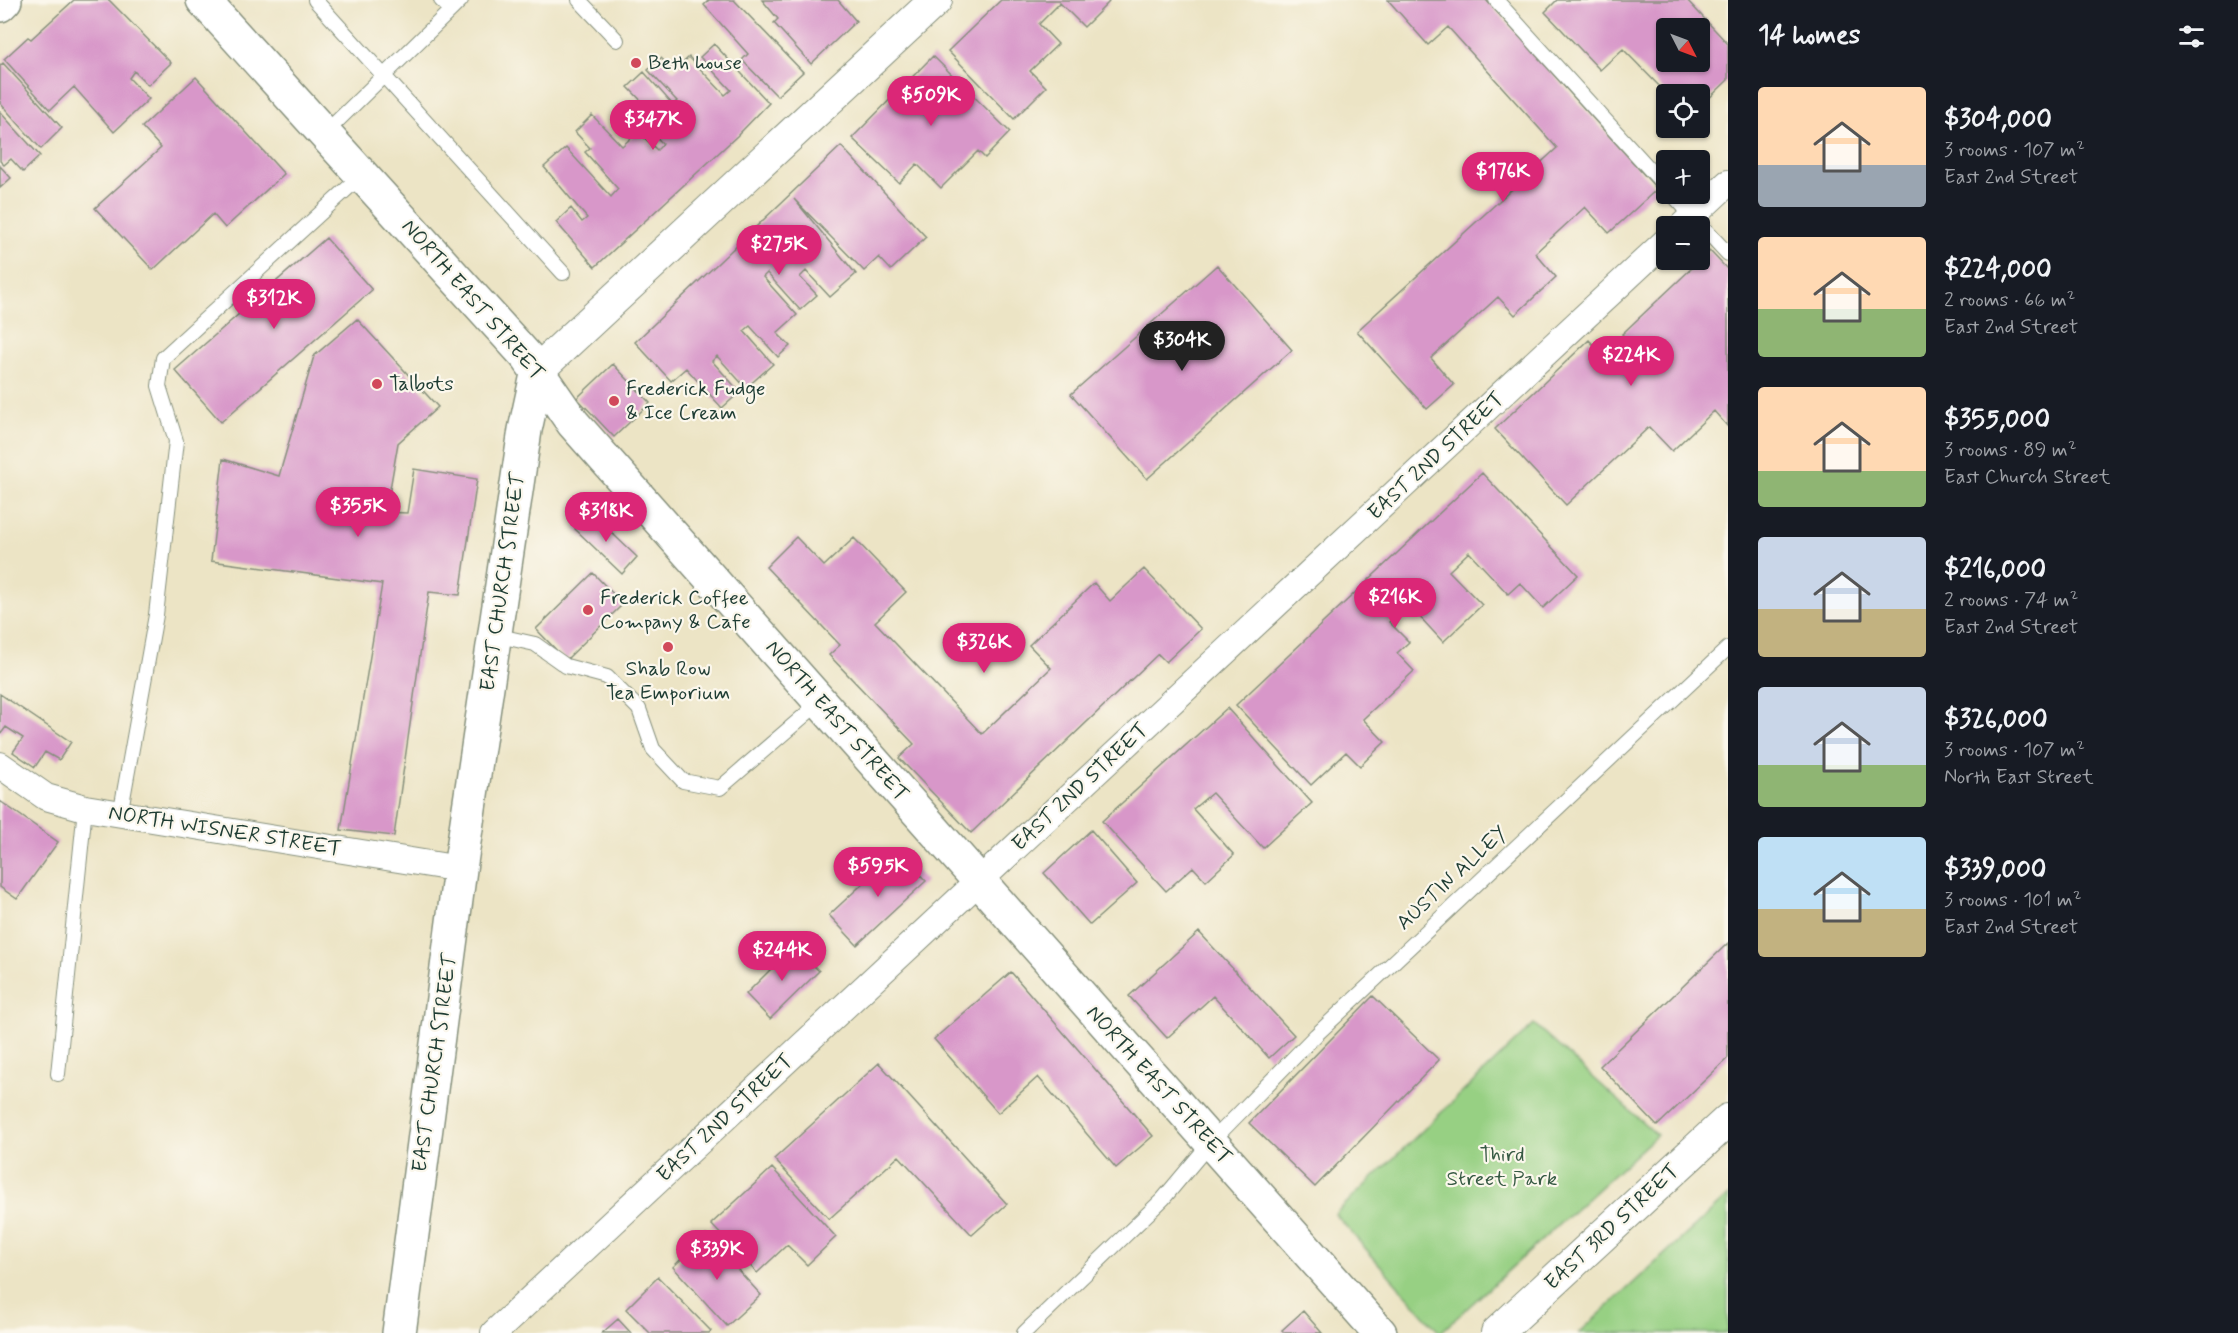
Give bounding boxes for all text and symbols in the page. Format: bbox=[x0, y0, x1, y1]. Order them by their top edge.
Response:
north arrow bbox=[1656, 18, 1710, 72]
map controls bbox=[1656, 18, 1710, 270]
text: 14 homes bbox=[1758, 19, 1860, 53]
icon: filters bbox=[2175, 20, 2208, 53]
place label: Beth house bbox=[648, 49, 742, 77]
marker: Beth house bbox=[629, 56, 643, 70]
pin: $509K bbox=[889, 76, 973, 127]
text: $509K bbox=[901, 82, 961, 109]
button: locate bbox=[1656, 84, 1710, 138]
pin: $347K bbox=[611, 100, 695, 151]
text: $304,000 bbox=[1944, 103, 2052, 137]
text: $347K bbox=[624, 106, 682, 133]
icon: home bbox=[1806, 111, 1878, 183]
text: 3 rooms · 107 m² bbox=[1944, 137, 2085, 164]
button: + bbox=[1656, 150, 1710, 204]
pin: $176K bbox=[1461, 152, 1545, 203]
text: $176K bbox=[1476, 158, 1530, 185]
text: East 2nd Street bbox=[1944, 164, 2078, 191]
street label: NORTH EAST STREET bbox=[395, 213, 551, 387]
button: − bbox=[1656, 216, 1710, 270]
pin: $275K bbox=[737, 225, 821, 276]
text: $275K bbox=[751, 231, 807, 258]
text: $224,000 bbox=[1944, 253, 2052, 287]
icon: home bbox=[1806, 261, 1878, 333]
pin: $312K bbox=[232, 279, 316, 330]
text: $312K bbox=[246, 285, 302, 312]
text: 2 rooms · 66 m² bbox=[1944, 287, 2075, 314]
text: East 2nd Street bbox=[1944, 314, 2078, 341]
pin: $304K bbox=[1140, 321, 1224, 372]
text: $304K bbox=[1153, 327, 1211, 354]
pin: $224K bbox=[1589, 336, 1673, 387]
text: $224K bbox=[1602, 342, 1660, 369]
place label: Talbots bbox=[389, 370, 454, 398]
place label: Frederick Fudge & Ice Cream bbox=[626, 375, 766, 427]
marker: Talbots bbox=[370, 377, 384, 391]
street label: EAST 2ND STREET bbox=[1362, 385, 1510, 527]
marker: Frederick Fudge & Ice Cream bbox=[607, 394, 621, 408]
text: $355,000 bbox=[1944, 403, 2050, 437]
icon: home bbox=[1806, 411, 1878, 483]
text: 3 rooms · 89 m² bbox=[1944, 437, 2077, 464]
text: East Church Street bbox=[1944, 464, 2111, 491]
street label: EAST CHURCH STREET bbox=[474, 470, 532, 693]
pin: $355K bbox=[316, 487, 400, 538]
pin: $318K bbox=[564, 492, 648, 543]
text: $355K bbox=[330, 493, 386, 520]
text: $318K bbox=[579, 498, 633, 525]
text: $216,000 bbox=[1944, 553, 2046, 587]
icon: home bbox=[1806, 561, 1878, 633]
pin: $216K bbox=[1353, 578, 1437, 629]
place label: Frederick Coffee Company & Cafe bbox=[600, 584, 751, 636]
text: $216K bbox=[1368, 584, 1422, 611]
text: 2 rooms · 74 m² bbox=[1944, 587, 2078, 614]
marker: Frederick Coffee Company & Cafe bbox=[581, 603, 595, 617]
text: East 2nd Street bbox=[1944, 614, 2078, 641]
pin: $326K bbox=[942, 623, 1026, 674]
text: $326K bbox=[957, 629, 1011, 656]
street label: NORTH EAST STREET bbox=[759, 634, 915, 808]
marker: Shab Row Tea Emporium bbox=[661, 640, 675, 654]
place label: Shab Row Tea Emporium bbox=[606, 655, 730, 707]
text: $326,000 bbox=[1944, 703, 2048, 737]
icon: home bbox=[1806, 711, 1878, 783]
street label: EAST 2ND STREET bbox=[1006, 716, 1154, 858]
text: 3 rooms · 107 m² bbox=[1944, 737, 2085, 764]
text: North East Street bbox=[1944, 764, 2094, 791]
street label: NORTH WISNER STREET bbox=[107, 799, 343, 863]
street label: AUSTIN ALLEY bbox=[1390, 819, 1514, 937]
pin: $595K bbox=[836, 847, 920, 898]
text: $595K bbox=[848, 853, 908, 880]
text: $339,000 bbox=[1944, 853, 2046, 887]
icon: home bbox=[1806, 861, 1878, 933]
text: 3 rooms · 101 m² bbox=[1944, 887, 2082, 914]
text: East 2nd Street bbox=[1944, 914, 2078, 941]
pin: $244K bbox=[740, 931, 824, 982]
text: $244K bbox=[752, 937, 812, 964]
street label: EAST CHURCH STREET bbox=[406, 951, 464, 1174]
street label: NORTH EAST STREET bbox=[1080, 999, 1238, 1171]
street label: EAST 2ND STREET bbox=[651, 1047, 799, 1189]
park label: Third Street Park bbox=[1447, 1141, 1558, 1193]
street label: EAST 3RD STREET bbox=[1539, 1157, 1685, 1297]
pin: $339K bbox=[675, 1230, 759, 1281]
text: $339K bbox=[690, 1236, 744, 1263]

